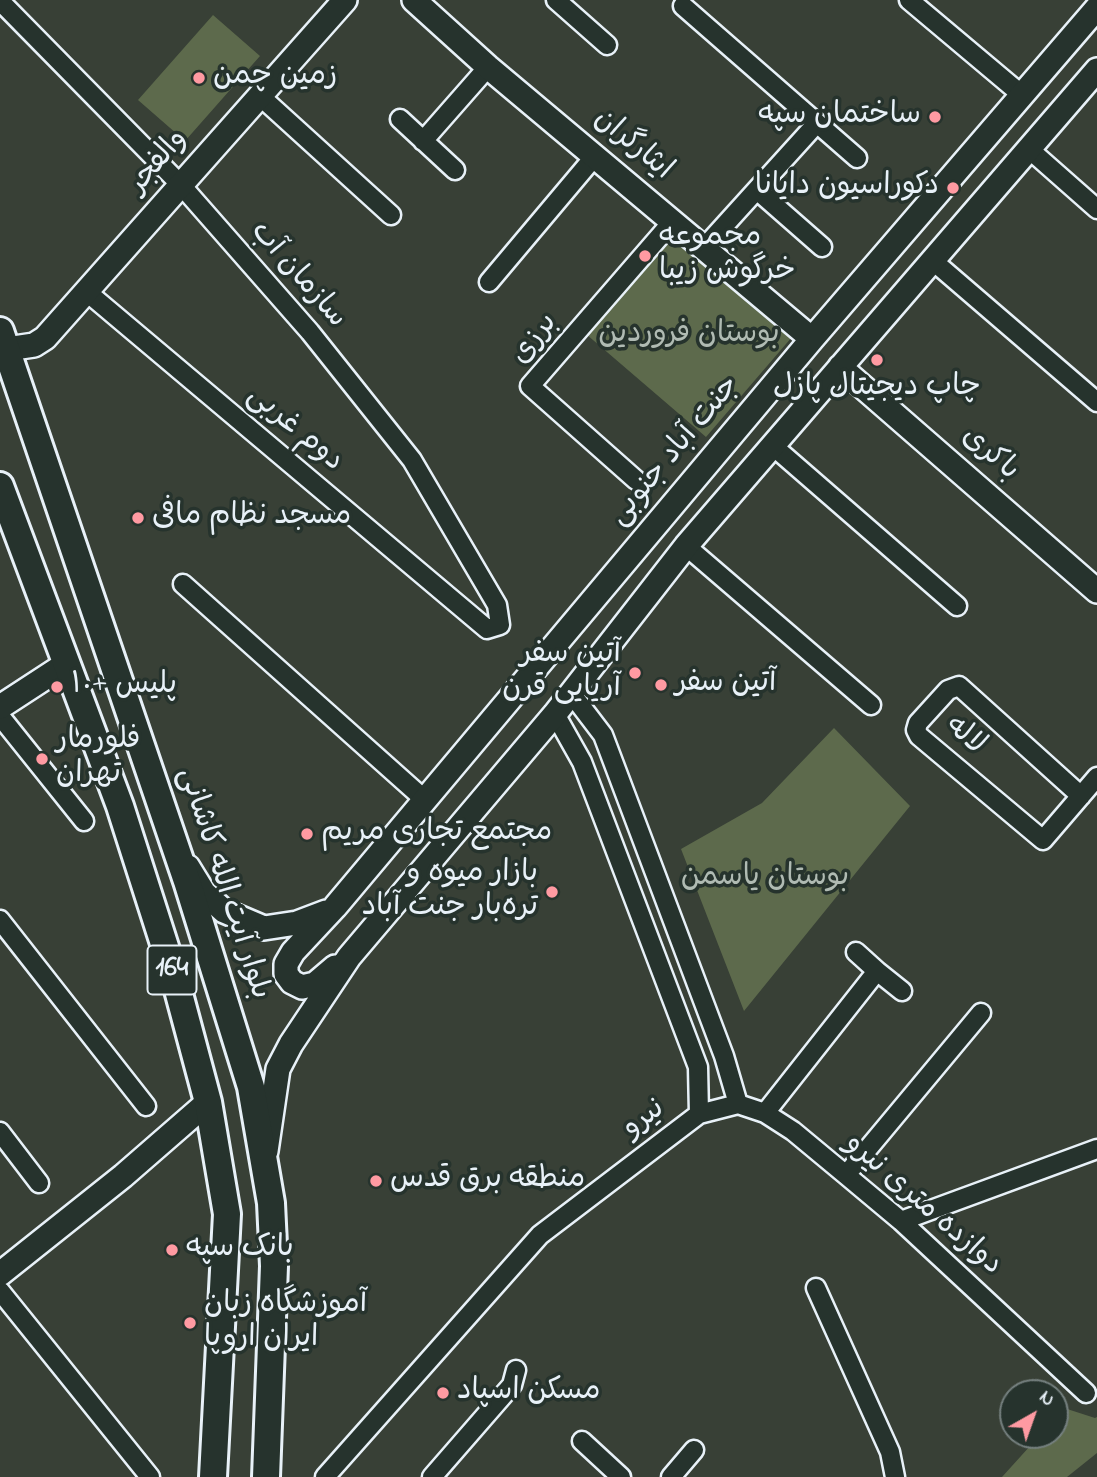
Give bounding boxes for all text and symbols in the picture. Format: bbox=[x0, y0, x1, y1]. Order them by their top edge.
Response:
place label: زمین چمن bbox=[213, 60, 337, 96]
marker: زمین چمن bbox=[191, 70, 207, 86]
place label: ساختمان سپه bbox=[758, 99, 921, 135]
street label: ایثارگران bbox=[585, 103, 679, 189]
marker: ساختمان سپه bbox=[927, 109, 943, 125]
street label: والفجر bbox=[121, 123, 197, 203]
place label: دکوراسیون دایانا bbox=[755, 170, 939, 206]
marker: دکوراسیون دایانا bbox=[945, 180, 961, 196]
street label: سازمان آب bbox=[241, 215, 353, 337]
place label: مجموعه خرگوش زیبا bbox=[659, 221, 795, 292]
marker: مجموعه خرگوش زیبا bbox=[637, 248, 653, 264]
street label: برزی bbox=[505, 307, 567, 373]
park label: بوستان فروردین bbox=[598, 318, 780, 354]
marker: چاپ دیجیتال پازل bbox=[869, 352, 885, 368]
street label: جنت آباد جنوبی bbox=[603, 370, 749, 534]
place label: چاپ دیجیتال پازل bbox=[773, 371, 981, 407]
street label: دوم غربی bbox=[238, 379, 350, 481]
street label: باکری bbox=[953, 420, 1025, 490]
place label: مسجد نظام مافی bbox=[152, 500, 351, 536]
marker: مسجد نظام مافی bbox=[130, 510, 146, 526]
place label: آتین سفر آریایی قرن bbox=[502, 638, 621, 708]
marker: آتین سفر آریایی قرن bbox=[627, 665, 643, 681]
place label: آتین سفر bbox=[675, 667, 776, 703]
place label: پلیس +۱۰ bbox=[71, 669, 177, 705]
marker: آتین سفر bbox=[653, 677, 669, 693]
marker: پلیس +۱۰ bbox=[49, 679, 65, 695]
street label: لاله bbox=[936, 710, 992, 764]
place label: فلورمار تهران bbox=[56, 724, 141, 794]
marker: فلورمار تهران bbox=[34, 751, 50, 767]
street label: بلوار آیت الله کاشانی bbox=[168, 764, 276, 1004]
place label: مجتمع تجاری مریم bbox=[321, 816, 552, 852]
marker: مجتمع تجاری مریم bbox=[299, 826, 315, 842]
place label: بازار میوه و تره‌بار جنت آباد bbox=[362, 857, 538, 928]
park label: بوستان یاسمن bbox=[681, 861, 849, 897]
marker: بازار میوه و تره‌بار جنت آباد bbox=[544, 884, 560, 900]
road number: 164 bbox=[148, 946, 196, 995]
street label: نیرو bbox=[617, 1092, 673, 1148]
street label: دوازده متری نیرو bbox=[836, 1128, 1008, 1284]
place label: منطقه برق قدس bbox=[390, 1163, 585, 1199]
marker: منطقه برق قدس bbox=[368, 1173, 384, 1189]
place label: بانک سپه bbox=[186, 1232, 294, 1268]
marker: بانک سپه bbox=[164, 1242, 180, 1258]
place label: آموزشگاه زبان ایران اروپا bbox=[204, 1288, 367, 1358]
marker: آموزشگاه زبان ایران اروپا bbox=[182, 1315, 198, 1331]
place label: مسکن اسپاد bbox=[457, 1375, 600, 1411]
north arrow bbox=[999, 1379, 1069, 1449]
marker: مسکن اسپاد bbox=[435, 1385, 451, 1401]
text: N bbox=[1033, 1385, 1060, 1414]

